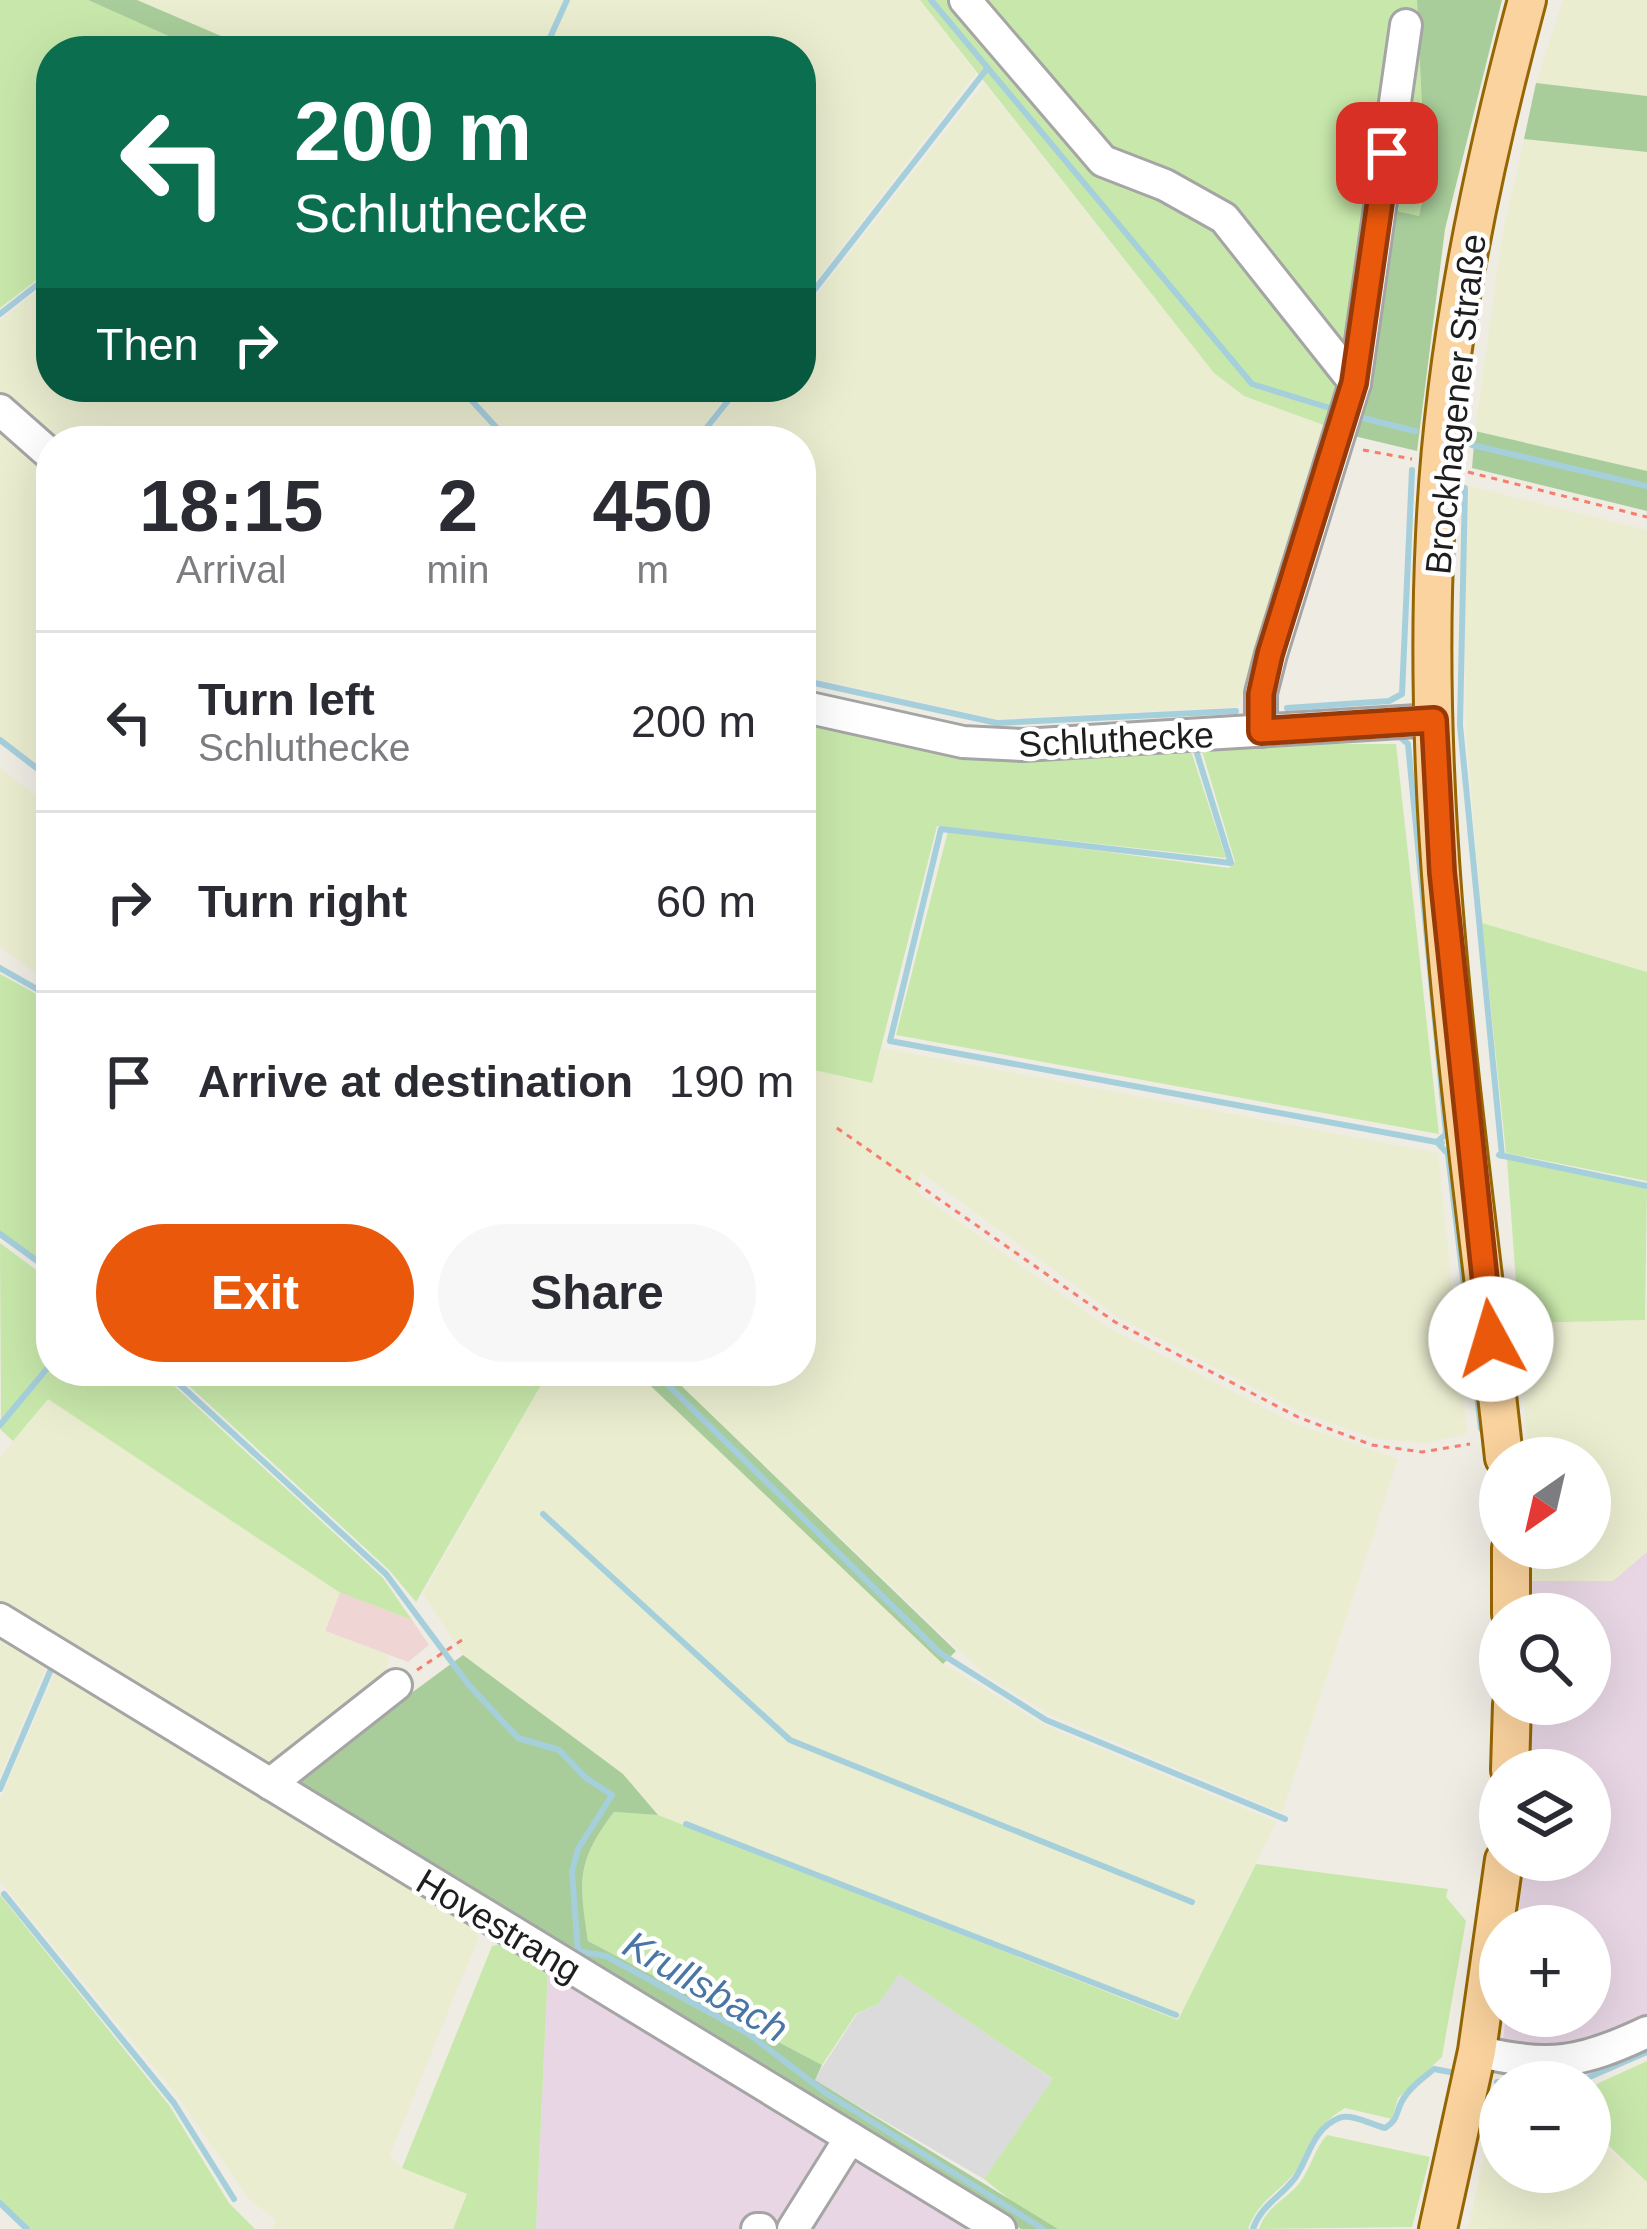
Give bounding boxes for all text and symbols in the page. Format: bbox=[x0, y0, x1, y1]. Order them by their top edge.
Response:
icon: left bbox=[96, 84, 252, 240]
text: 200 m bbox=[294, 84, 532, 178]
pin bbox=[1336, 102, 1438, 204]
icon: arrive bbox=[1354, 120, 1420, 186]
text: Schluthecke bbox=[294, 183, 588, 243]
street label: Brockhagener Straße bbox=[1417, 232, 1494, 576]
icon: right bbox=[223, 312, 289, 378]
text: Then bbox=[96, 319, 199, 370]
text: 18:15 bbox=[139, 466, 323, 546]
text: 2 bbox=[438, 466, 478, 546]
text: 450 bbox=[593, 466, 713, 546]
text: Arrival bbox=[176, 548, 287, 591]
text: min bbox=[427, 548, 489, 591]
text: m bbox=[636, 548, 669, 591]
text: Turn left bbox=[198, 674, 375, 725]
icon: left bbox=[96, 689, 162, 755]
text: 200 m bbox=[631, 696, 756, 747]
street label: Schluthecke bbox=[1017, 714, 1215, 765]
text: Schluthecke bbox=[198, 726, 410, 769]
icon: right bbox=[96, 869, 162, 935]
text: Turn right bbox=[198, 876, 407, 927]
text: 60 m bbox=[656, 876, 756, 927]
icon: arrive bbox=[96, 1049, 162, 1115]
text: Arrive at destination bbox=[198, 1056, 633, 1107]
text: 190 m bbox=[669, 1056, 794, 1107]
button: Exit bbox=[96, 1224, 414, 1362]
button: Share bbox=[438, 1224, 756, 1362]
position arrow bbox=[1428, 1276, 1554, 1402]
north arrow bbox=[1479, 1437, 1611, 1569]
map controls bbox=[1479, 1437, 1611, 2193]
button: search bbox=[1479, 1593, 1611, 1725]
button: layers bbox=[1479, 1749, 1611, 1881]
street label: Hovestrang bbox=[409, 1860, 588, 1990]
button: + bbox=[1479, 1905, 1611, 2037]
water label: Krullsbach bbox=[616, 1922, 795, 2051]
button: − bbox=[1479, 2061, 1611, 2193]

